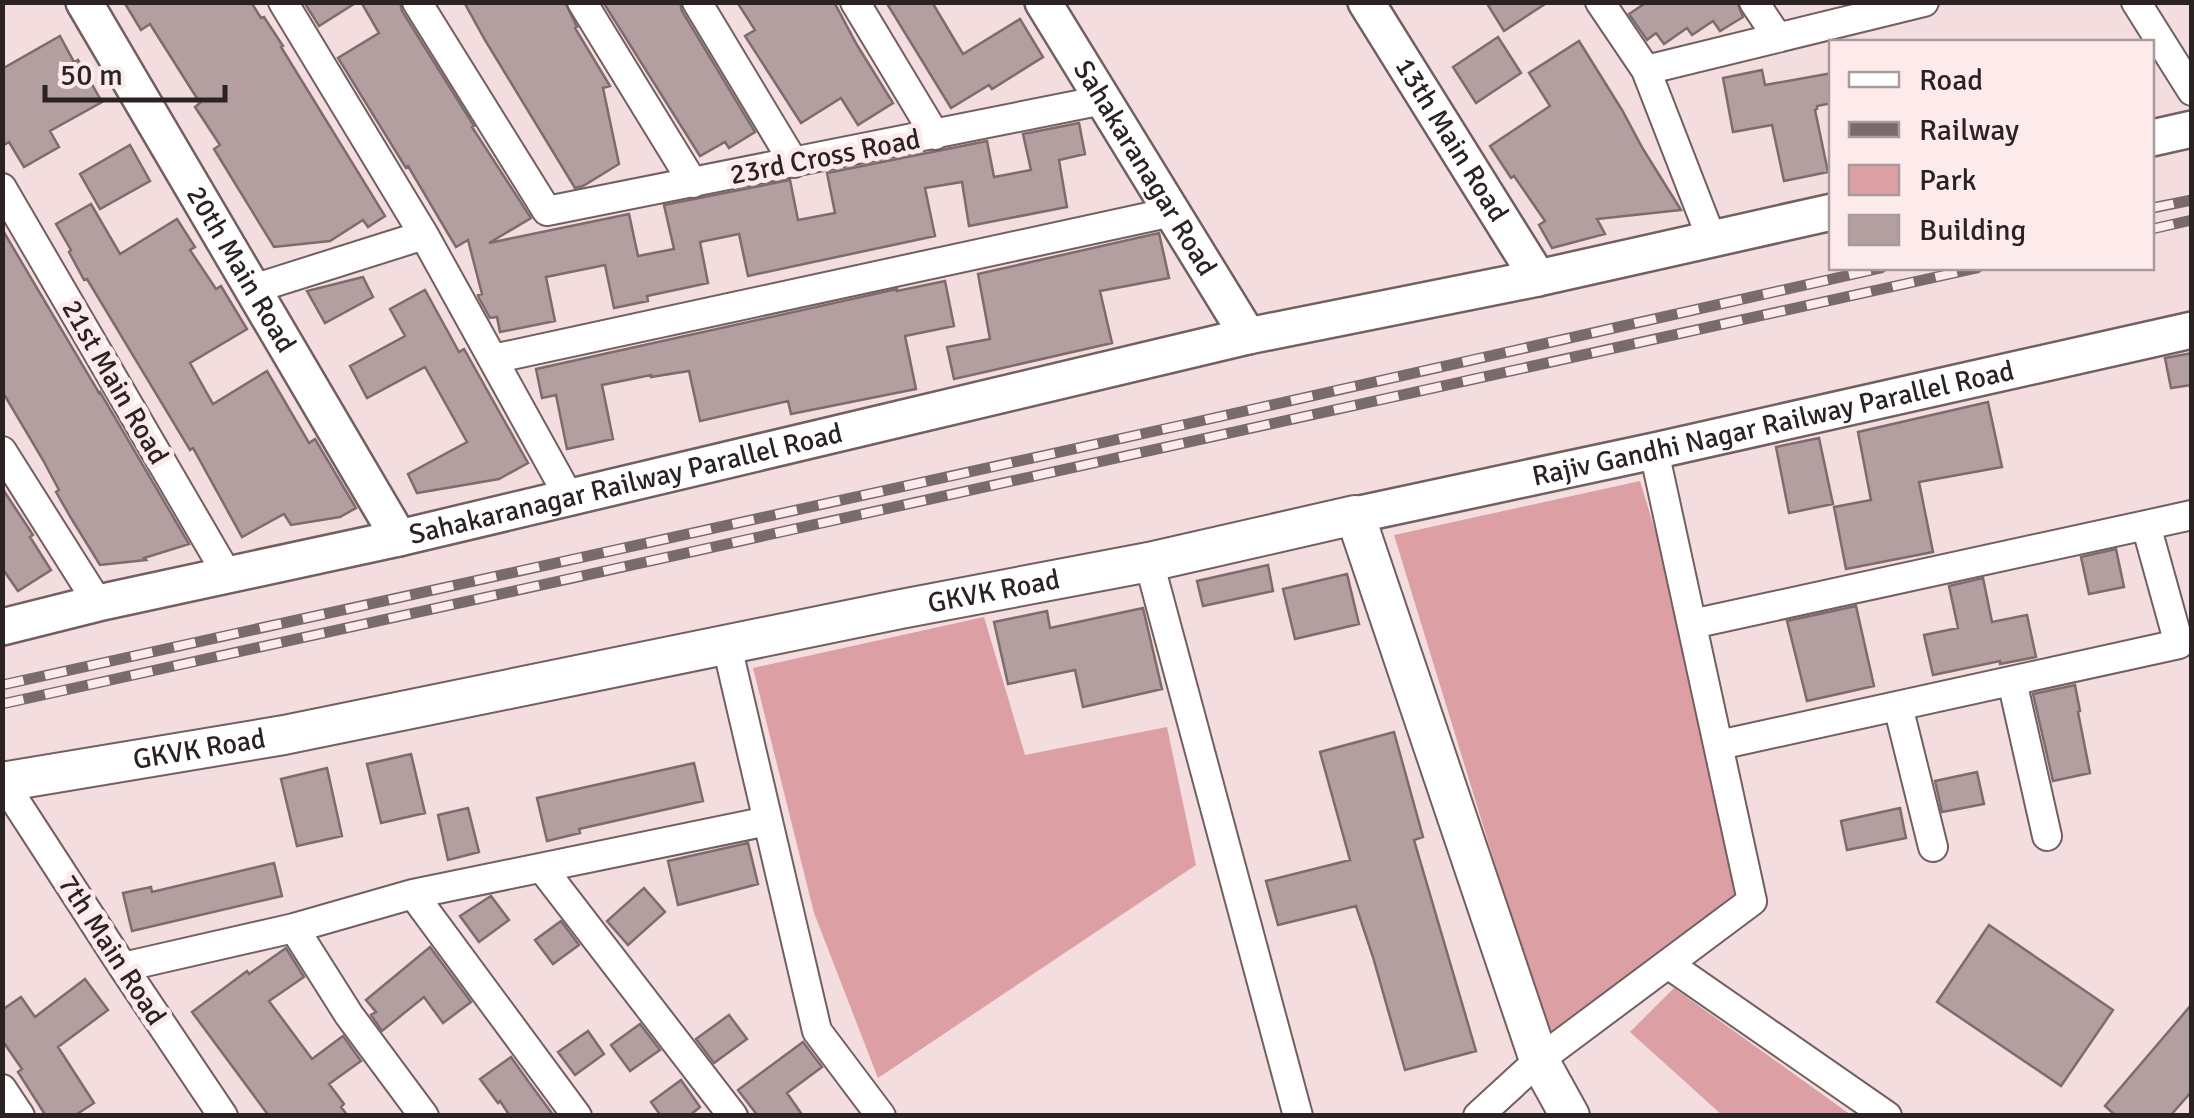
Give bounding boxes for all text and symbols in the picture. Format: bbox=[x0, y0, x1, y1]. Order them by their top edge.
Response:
scale bar bbox=[45, 40, 225, 102]
legend bbox=[1829, 40, 2154, 270]
street label: 13th Main Road bbox=[1388, 51, 1516, 228]
street label: Sahakaranagar Road bbox=[1066, 54, 1224, 282]
text: 50 m bbox=[60, 57, 123, 94]
text: Road bbox=[1919, 62, 1983, 99]
text: Railway bbox=[1919, 112, 2019, 149]
street label: 23rd Cross Road bbox=[727, 122, 923, 192]
text: Park bbox=[1919, 162, 1977, 199]
street label: 20th Main Road bbox=[179, 180, 303, 359]
text: Building bbox=[1919, 212, 2026, 249]
street label: 21st Main Road bbox=[54, 294, 176, 470]
street label: Rajiv Gandhi Nagar Railway Parallel Road bbox=[1529, 354, 2017, 494]
street label: Sahakaranagar Railway Parallel Road bbox=[406, 416, 846, 552]
street label: GKVK Road bbox=[925, 562, 1063, 621]
street label: GKVK Road bbox=[131, 721, 268, 777]
street label: 7th Main Road bbox=[51, 869, 173, 1031]

